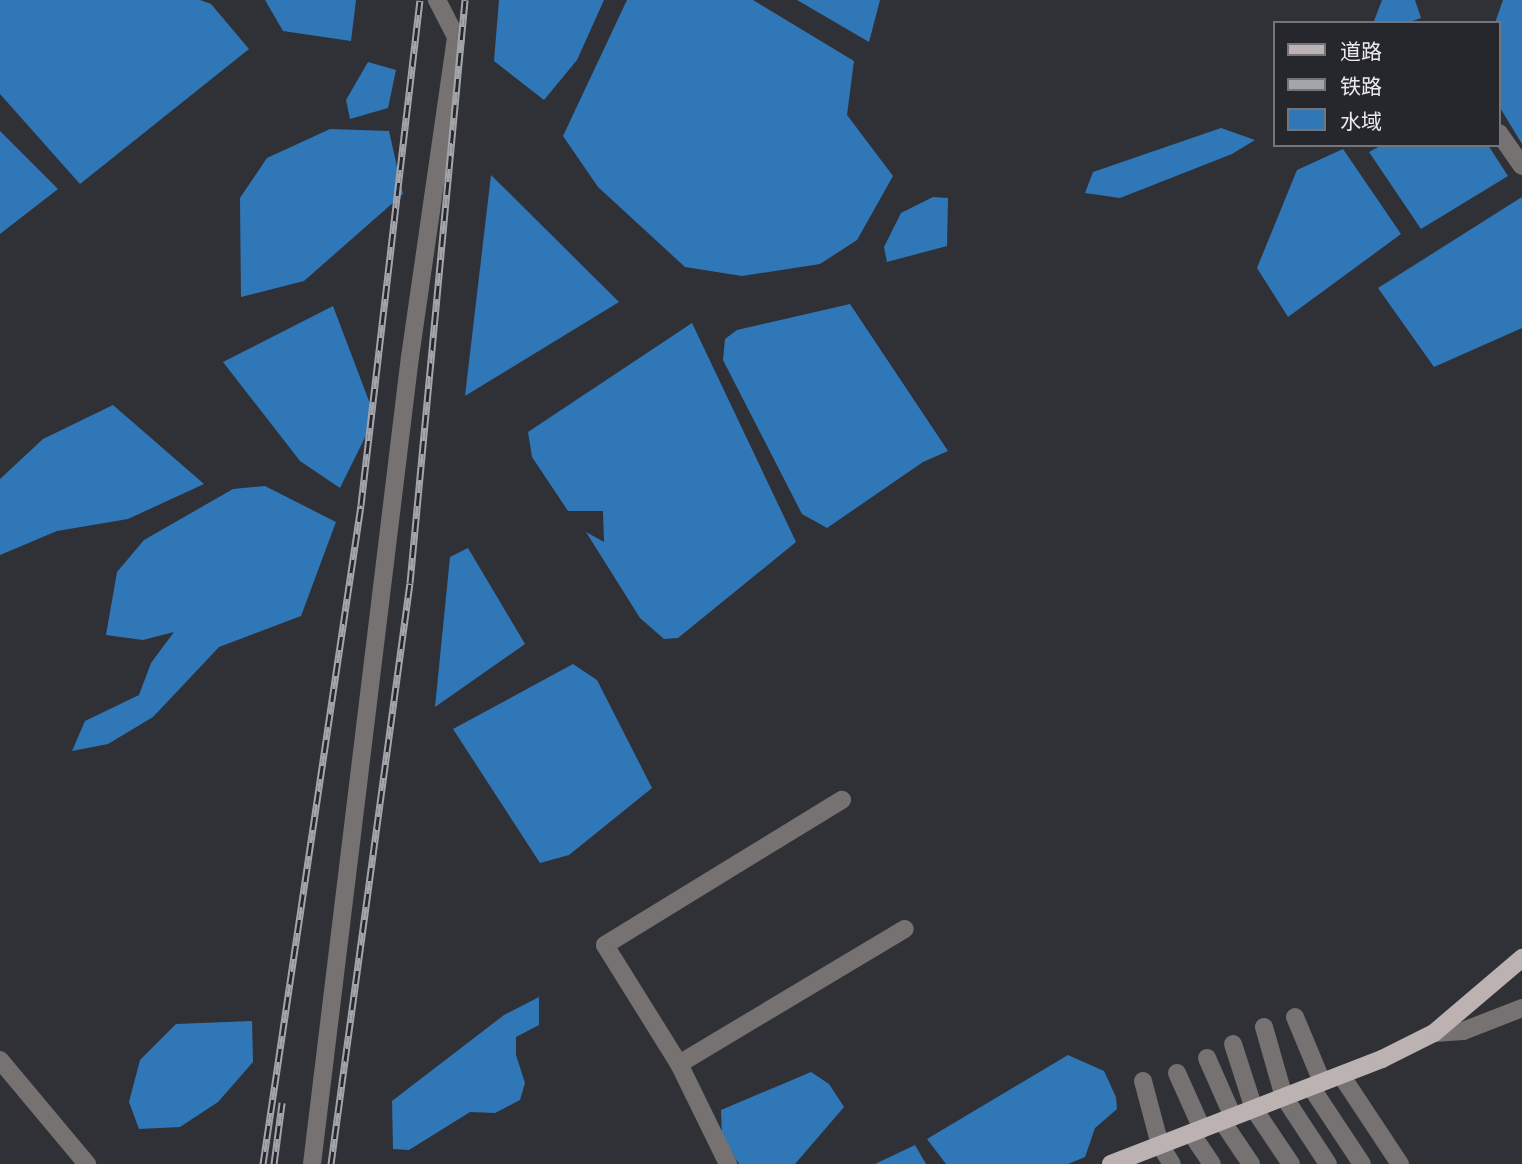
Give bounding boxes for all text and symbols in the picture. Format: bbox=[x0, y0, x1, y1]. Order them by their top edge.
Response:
legend bbox=[1274, 21, 1501, 147]
text: 道路 bbox=[1340, 40, 1382, 64]
text: 铁路 bbox=[1340, 75, 1382, 99]
text: 水域 bbox=[1340, 110, 1382, 134]

